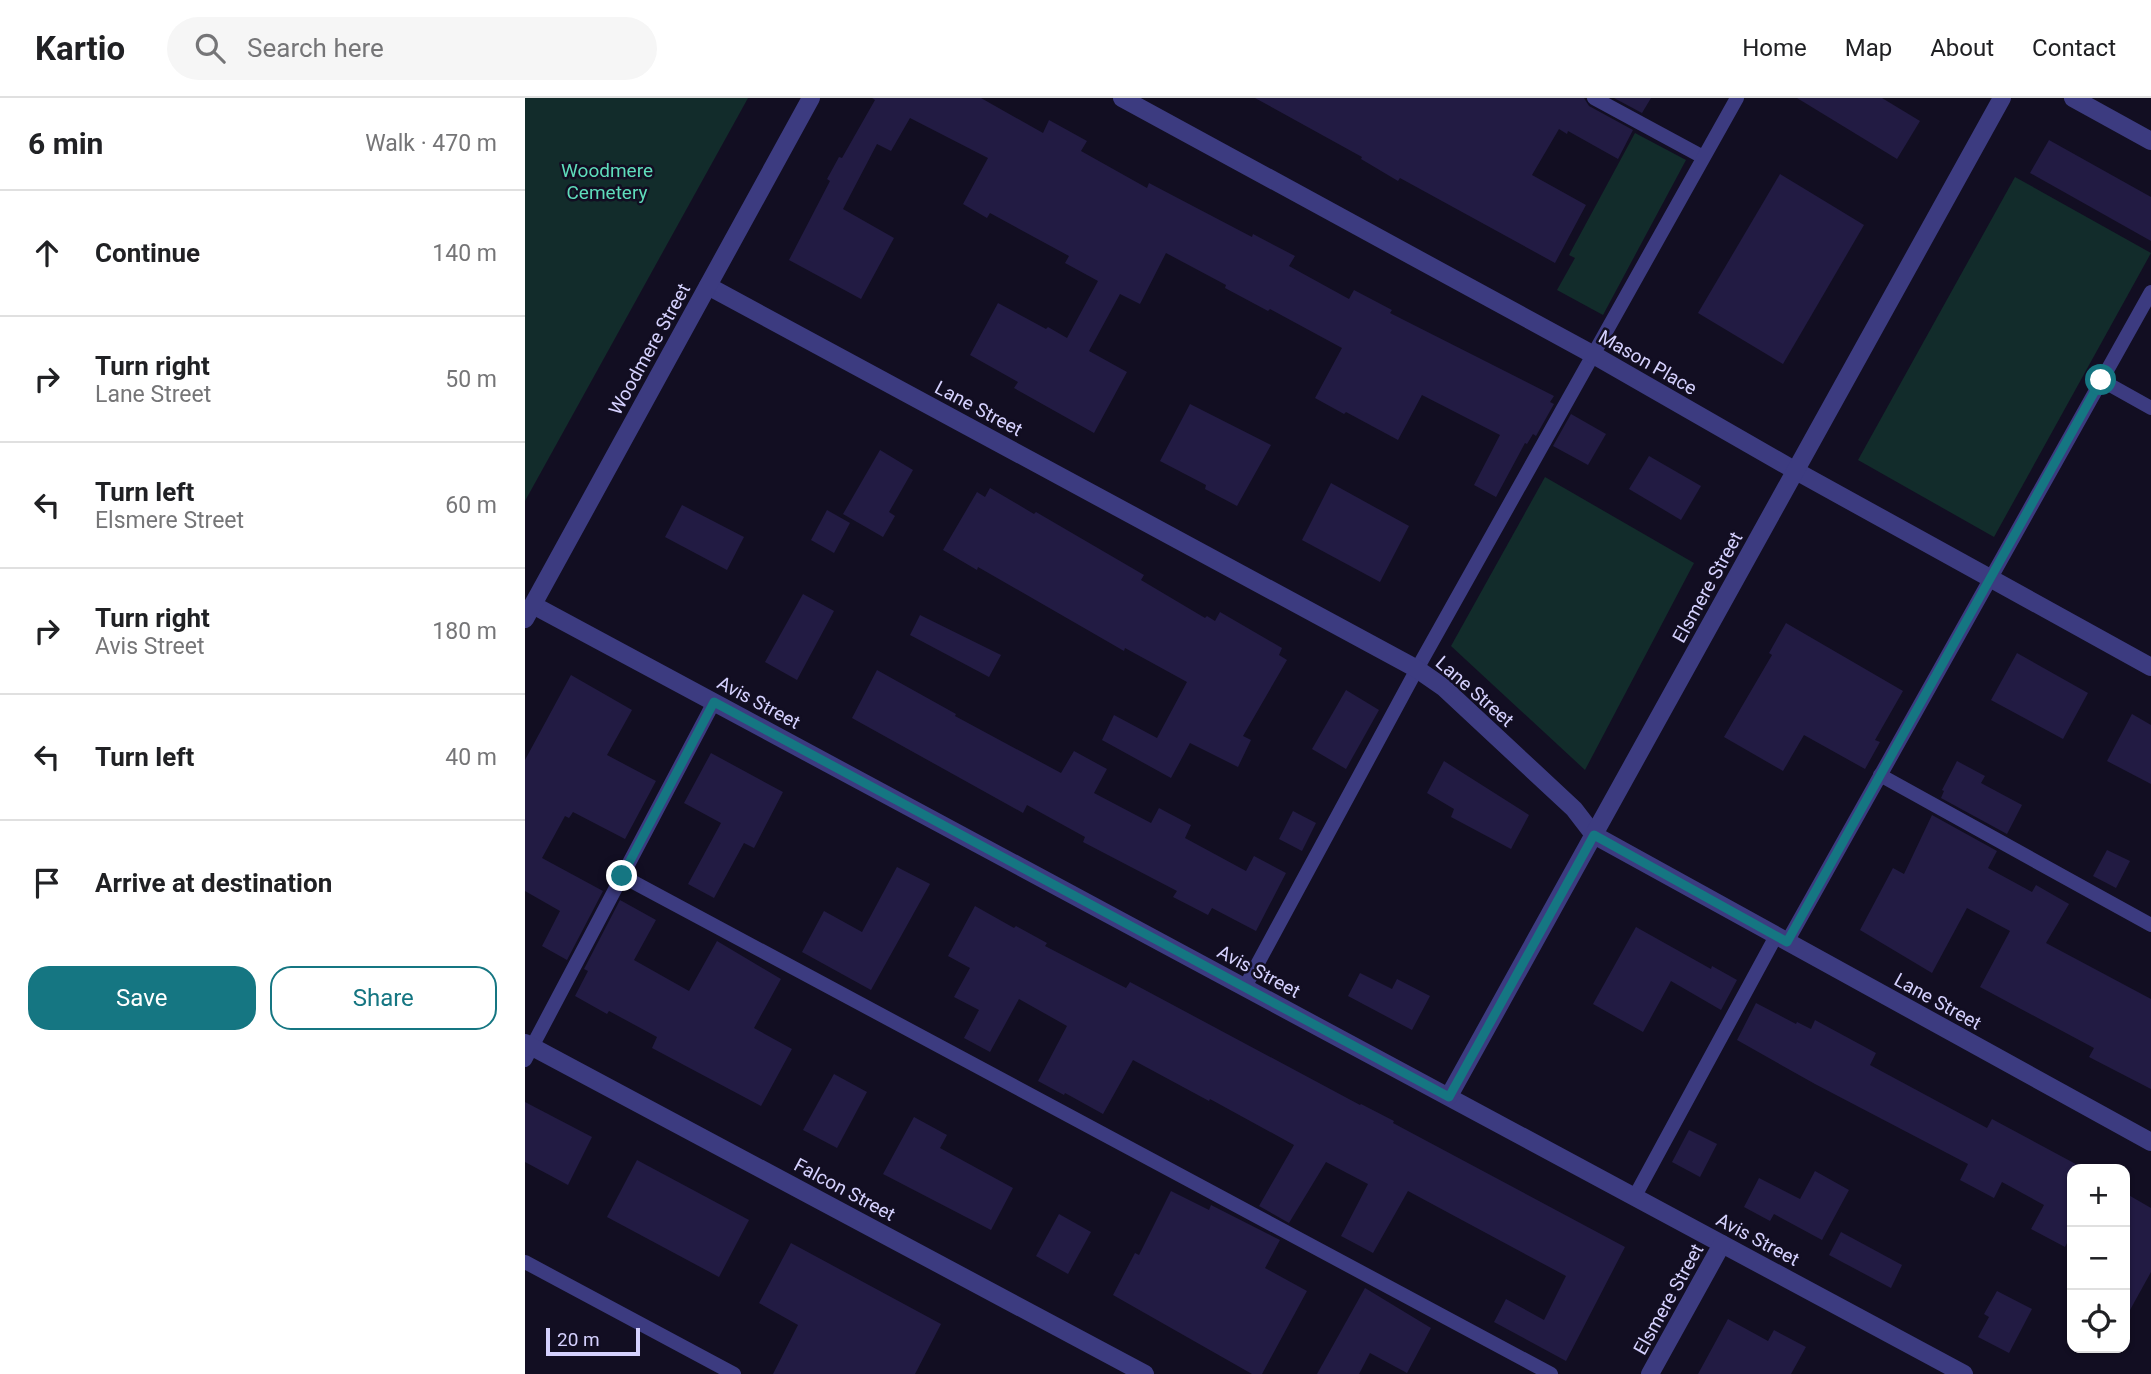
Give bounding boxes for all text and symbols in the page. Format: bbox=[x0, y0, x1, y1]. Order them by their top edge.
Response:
search box bbox=[167, 17, 657, 80]
text: Kartio bbox=[35, 29, 125, 68]
icon: search bbox=[191, 29, 229, 67]
text: Search here bbox=[247, 33, 384, 63]
text: Home bbox=[1742, 34, 1807, 62]
text: Map bbox=[1845, 34, 1892, 62]
text: About bbox=[1930, 34, 1994, 62]
text: Contact bbox=[2032, 34, 2116, 62]
text: 6 min bbox=[28, 126, 103, 161]
text: Walk · 470 m bbox=[365, 130, 497, 157]
park label: Woodmere Cemetery bbox=[561, 159, 653, 204]
icon: ahead bbox=[28, 234, 66, 272]
text: Continue bbox=[95, 238, 200, 268]
text: 140 m bbox=[432, 240, 497, 267]
street label: Woodmere Street bbox=[604, 279, 695, 419]
street label: Mason Place bbox=[1594, 325, 1701, 400]
text: Turn right bbox=[95, 351, 210, 381]
icon: right bbox=[28, 360, 66, 398]
route start bbox=[2085, 364, 2116, 395]
text: 50 m bbox=[445, 366, 497, 393]
street label: Lane Street bbox=[931, 376, 1027, 441]
text: Lane Street bbox=[95, 381, 211, 408]
text: Turn left bbox=[95, 477, 194, 507]
icon: left bbox=[28, 486, 66, 524]
text: 60 m bbox=[445, 492, 497, 519]
text: Elsmere Street bbox=[95, 507, 244, 534]
street label: Elsmere Street bbox=[1668, 528, 1747, 647]
text: Turn right bbox=[95, 603, 210, 633]
icon: right bbox=[28, 612, 66, 650]
text: 180 m bbox=[432, 618, 497, 645]
text: Avis Street bbox=[95, 633, 204, 660]
street label: Lane Street bbox=[1431, 651, 1518, 732]
street label: Avis Street bbox=[713, 671, 804, 734]
icon: left bbox=[28, 738, 66, 776]
text: Turn left bbox=[95, 742, 194, 772]
text: 40 m bbox=[445, 744, 497, 771]
route end bbox=[606, 860, 637, 891]
icon: arrive bbox=[28, 864, 66, 902]
text: Arrive at destination bbox=[95, 868, 332, 898]
street label: Avis Street bbox=[1213, 940, 1304, 1003]
button: Save bbox=[28, 966, 256, 1030]
button: Share bbox=[270, 966, 497, 1030]
street label: Lane Street bbox=[1890, 968, 1985, 1035]
street label: Falcon Street bbox=[790, 1153, 899, 1226]
map controls bbox=[2067, 1164, 2130, 1353]
button: + bbox=[2067, 1164, 2130, 1227]
street label: Avis Street bbox=[1712, 1208, 1803, 1271]
button: − bbox=[2067, 1227, 2130, 1290]
street label: Elsmere Street bbox=[1629, 1240, 1708, 1359]
button: locate bbox=[2067, 1290, 2130, 1353]
scale bar bbox=[546, 1325, 641, 1357]
text: 20 m bbox=[557, 1328, 600, 1351]

